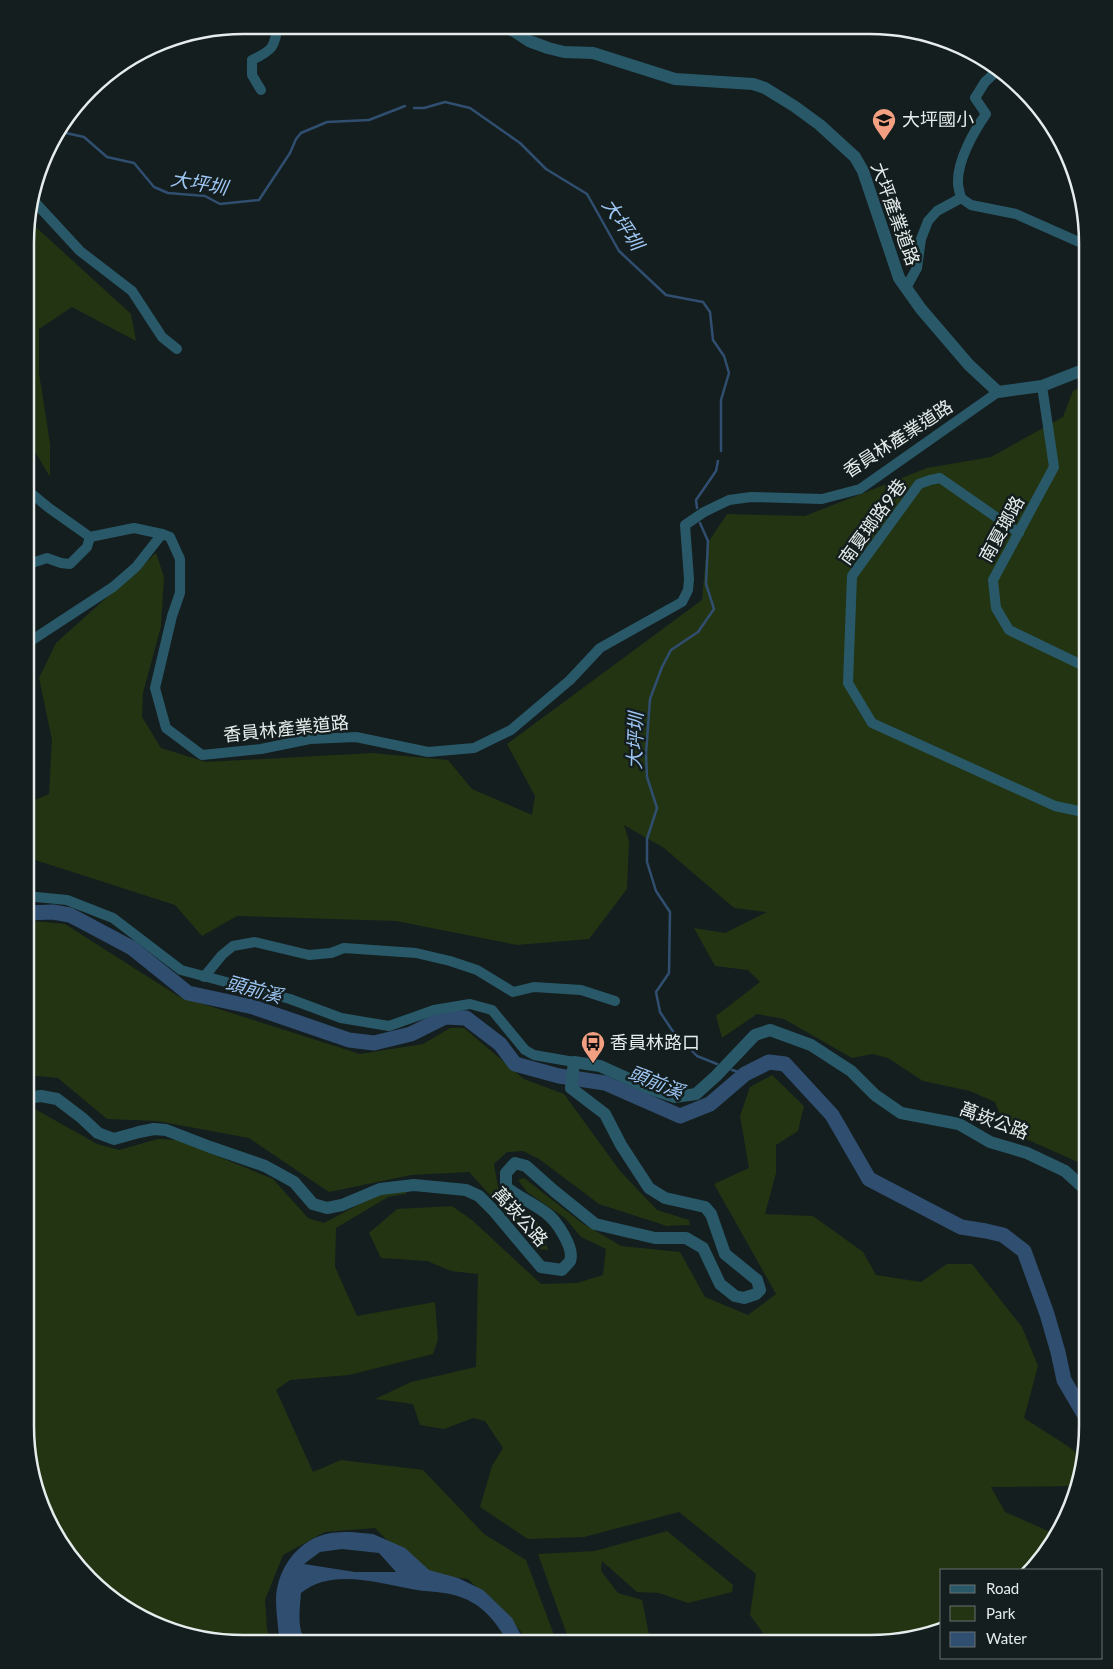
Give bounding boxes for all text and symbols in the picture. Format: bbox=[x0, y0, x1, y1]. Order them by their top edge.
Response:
school or university icon: 大坪國小 bbox=[871, 107, 897, 141]
place label: 大坪國小 bbox=[902, 108, 974, 130]
street label: 大坪產業道路 bbox=[867, 159, 925, 268]
water label: 大坪圳 bbox=[169, 166, 232, 199]
water label: 大坪圳 bbox=[598, 194, 651, 256]
street label: 香員林產業道路 bbox=[839, 395, 956, 482]
street label: 南夏瑯路9巷 bbox=[834, 474, 911, 569]
street label: 南夏瑯路 bbox=[974, 492, 1028, 565]
water label: 大坪圳 bbox=[622, 709, 647, 770]
street label: 香員林產業道路 bbox=[222, 710, 350, 746]
water label: 頭前溪 bbox=[224, 970, 288, 1008]
bus stop icon: 香員林路口 bbox=[580, 1030, 606, 1064]
place label: 香員林路口 bbox=[610, 1031, 700, 1053]
water label: 頭前溪 bbox=[625, 1060, 690, 1104]
street label: 萬崁公路 bbox=[957, 1097, 1032, 1143]
street label: 萬崁公路 bbox=[488, 1182, 553, 1250]
legend bbox=[940, 1569, 1103, 1659]
text: Road bbox=[986, 1579, 1019, 1597]
text: Park bbox=[986, 1604, 1016, 1622]
text: Water bbox=[986, 1629, 1027, 1647]

